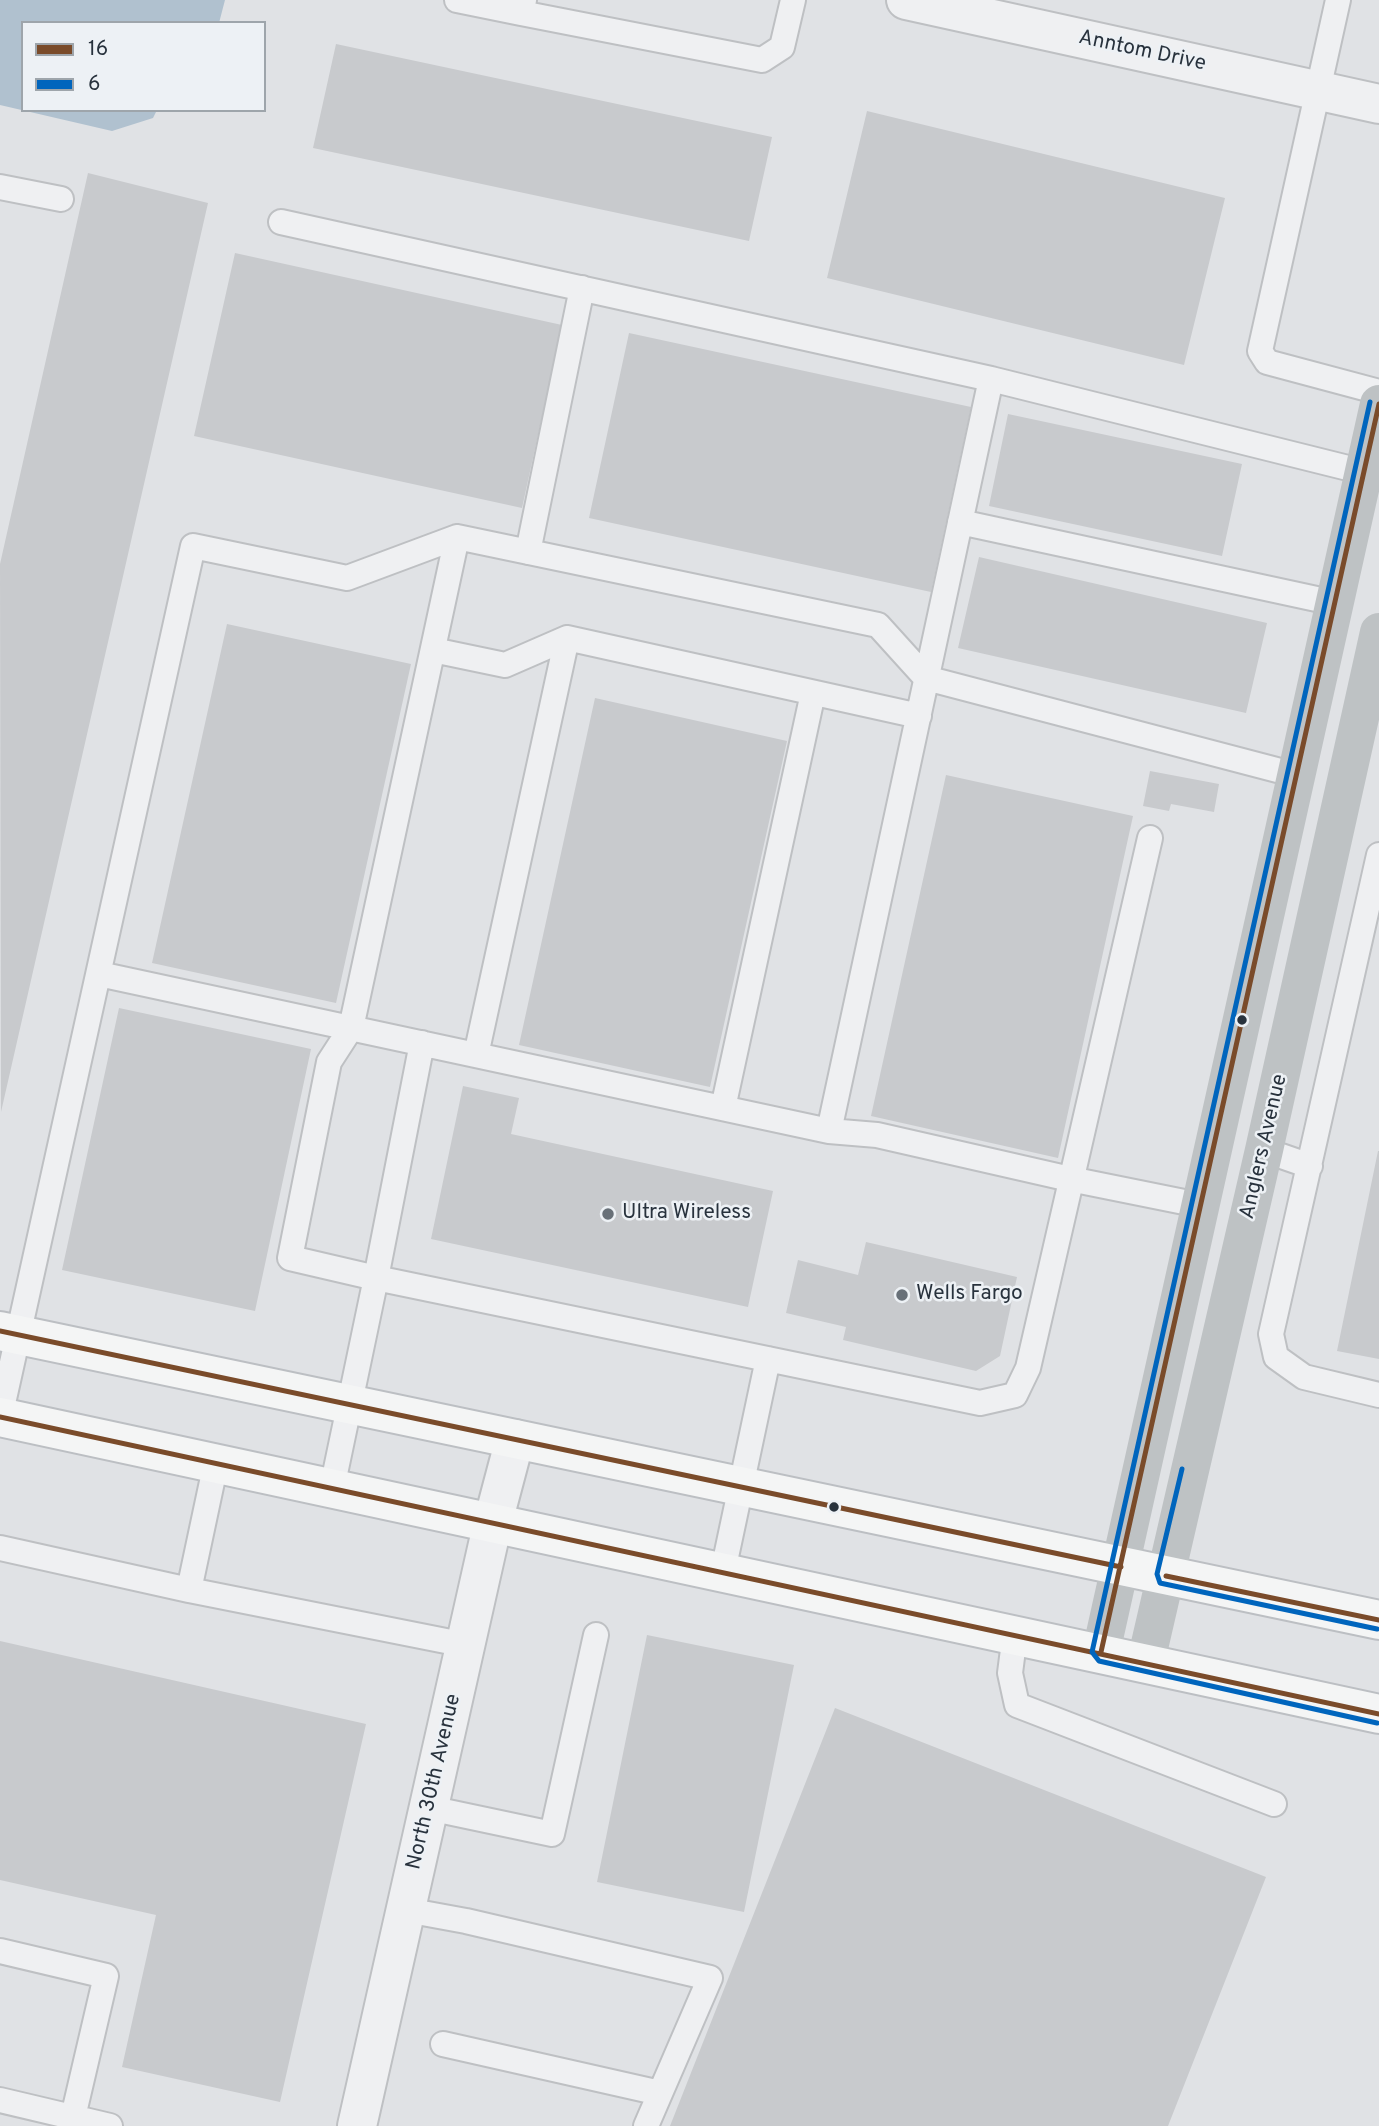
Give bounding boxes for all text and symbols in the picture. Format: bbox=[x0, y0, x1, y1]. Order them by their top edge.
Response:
legend bbox=[21, 21, 266, 112]
street label: Anntom Drive bbox=[1076, 26, 1208, 78]
text: 16 bbox=[88, 36, 108, 63]
text: 6 bbox=[88, 71, 101, 98]
unlabelled marker bbox=[1235, 1013, 1249, 1027]
street label: Anglers Avenue bbox=[1236, 1072, 1294, 1222]
place label: Ultra Wireless bbox=[622, 1201, 751, 1227]
marker: Ultra Wireless bbox=[600, 1206, 616, 1222]
place label: Wells Fargo bbox=[916, 1282, 1023, 1308]
marker: Wells Fargo bbox=[894, 1287, 910, 1303]
unlabelled marker bbox=[827, 1500, 841, 1514]
street label: North 30th Avenue bbox=[403, 1692, 467, 1872]

